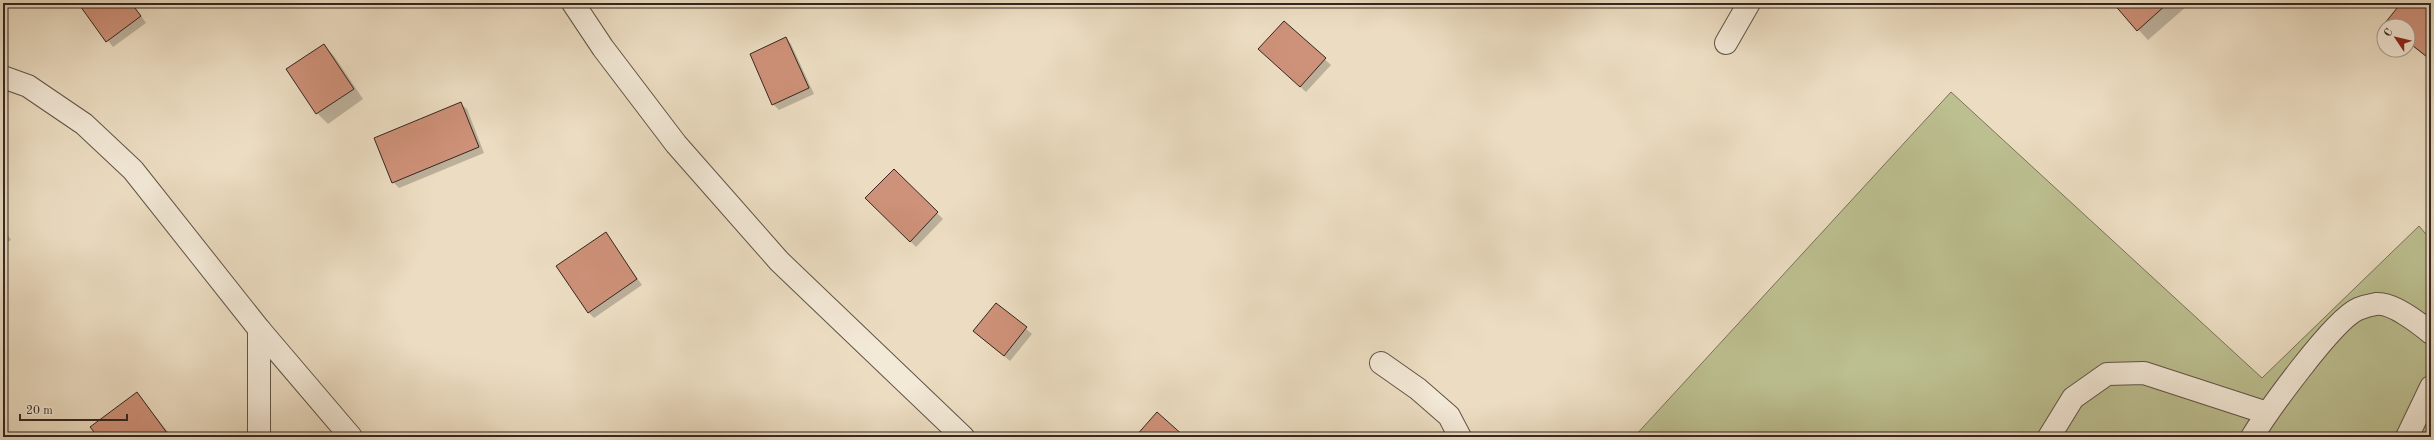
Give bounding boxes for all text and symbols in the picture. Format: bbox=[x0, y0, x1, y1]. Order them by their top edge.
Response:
north arrow bbox=[2376, 18, 2416, 58]
text: С bbox=[2382, 27, 2396, 39]
scale bar bbox=[20, 396, 127, 422]
text: 20 m bbox=[26, 405, 53, 417]

